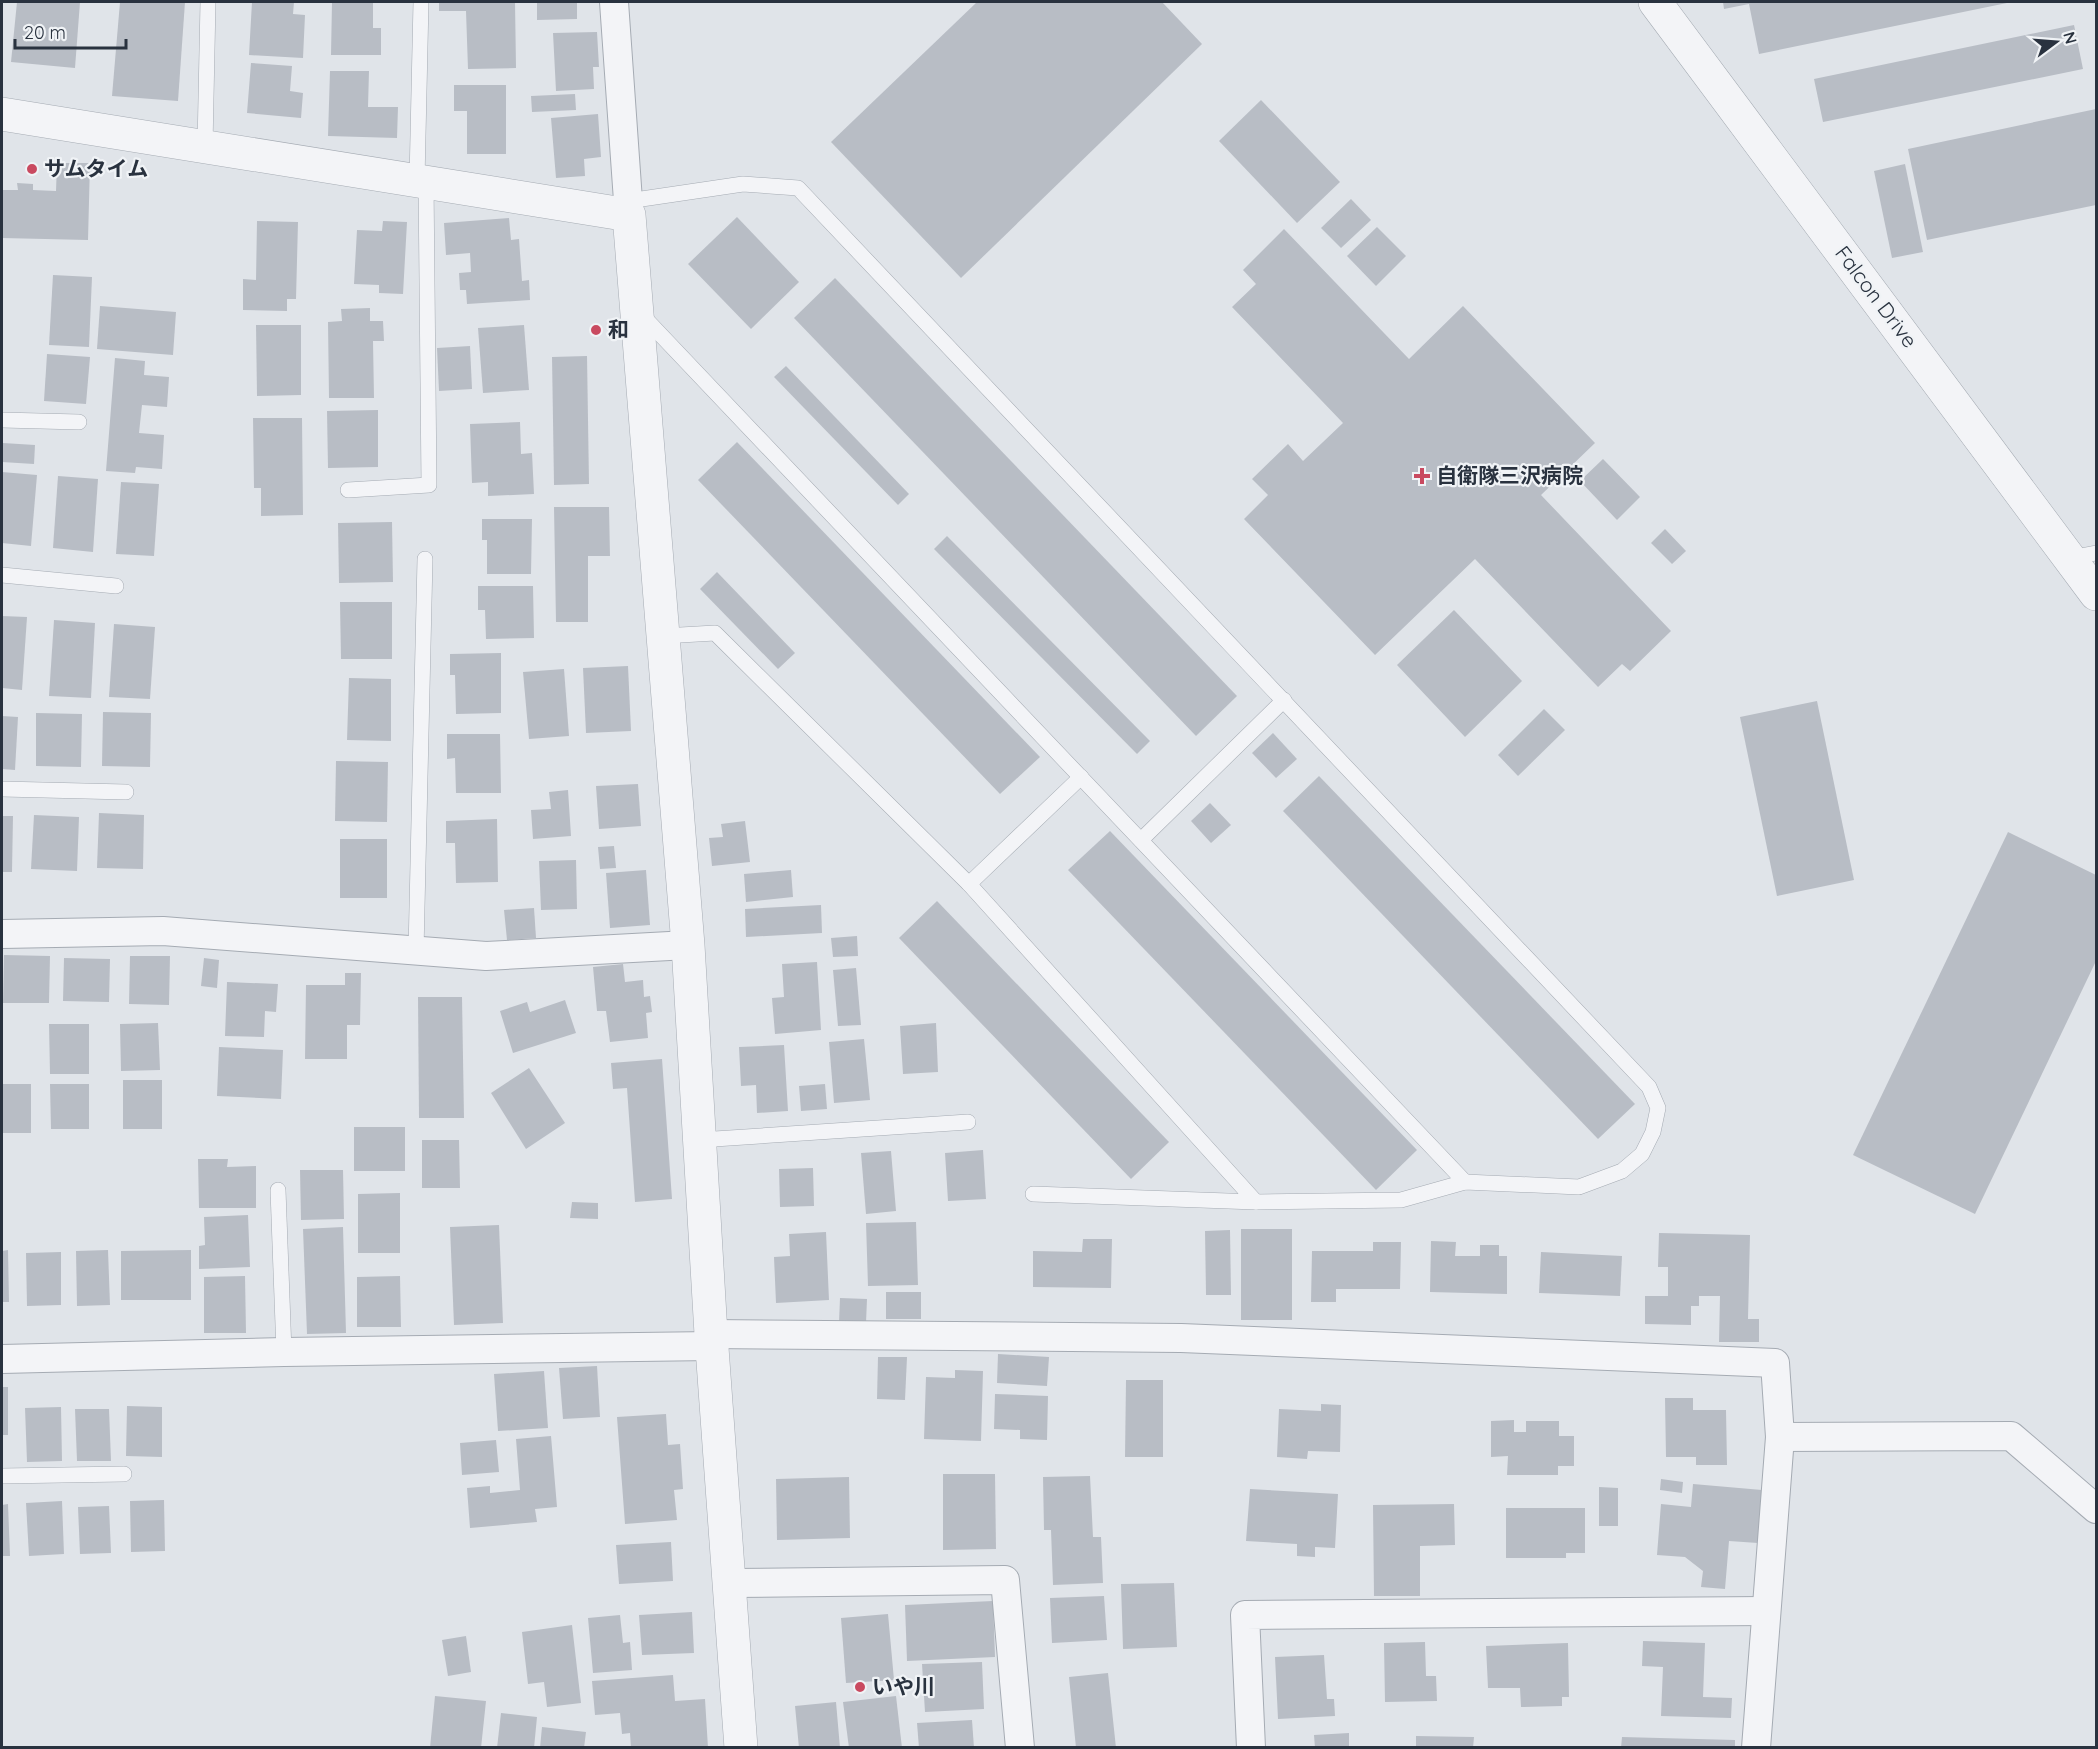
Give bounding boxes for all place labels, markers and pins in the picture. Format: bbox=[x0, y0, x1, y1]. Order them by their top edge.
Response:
place label: サムタイム bbox=[44, 155, 148, 181]
marker: サムタイム bbox=[25, 162, 39, 176]
place label: 和 bbox=[608, 316, 629, 342]
marker: 和 bbox=[589, 323, 603, 337]
place label: 自衛隊三沢病院 bbox=[1436, 462, 1583, 488]
marker: 自衛隊三沢病院 bbox=[1413, 467, 1431, 485]
place label: いや川 bbox=[872, 1673, 935, 1699]
marker: いや川 bbox=[853, 1680, 867, 1694]

